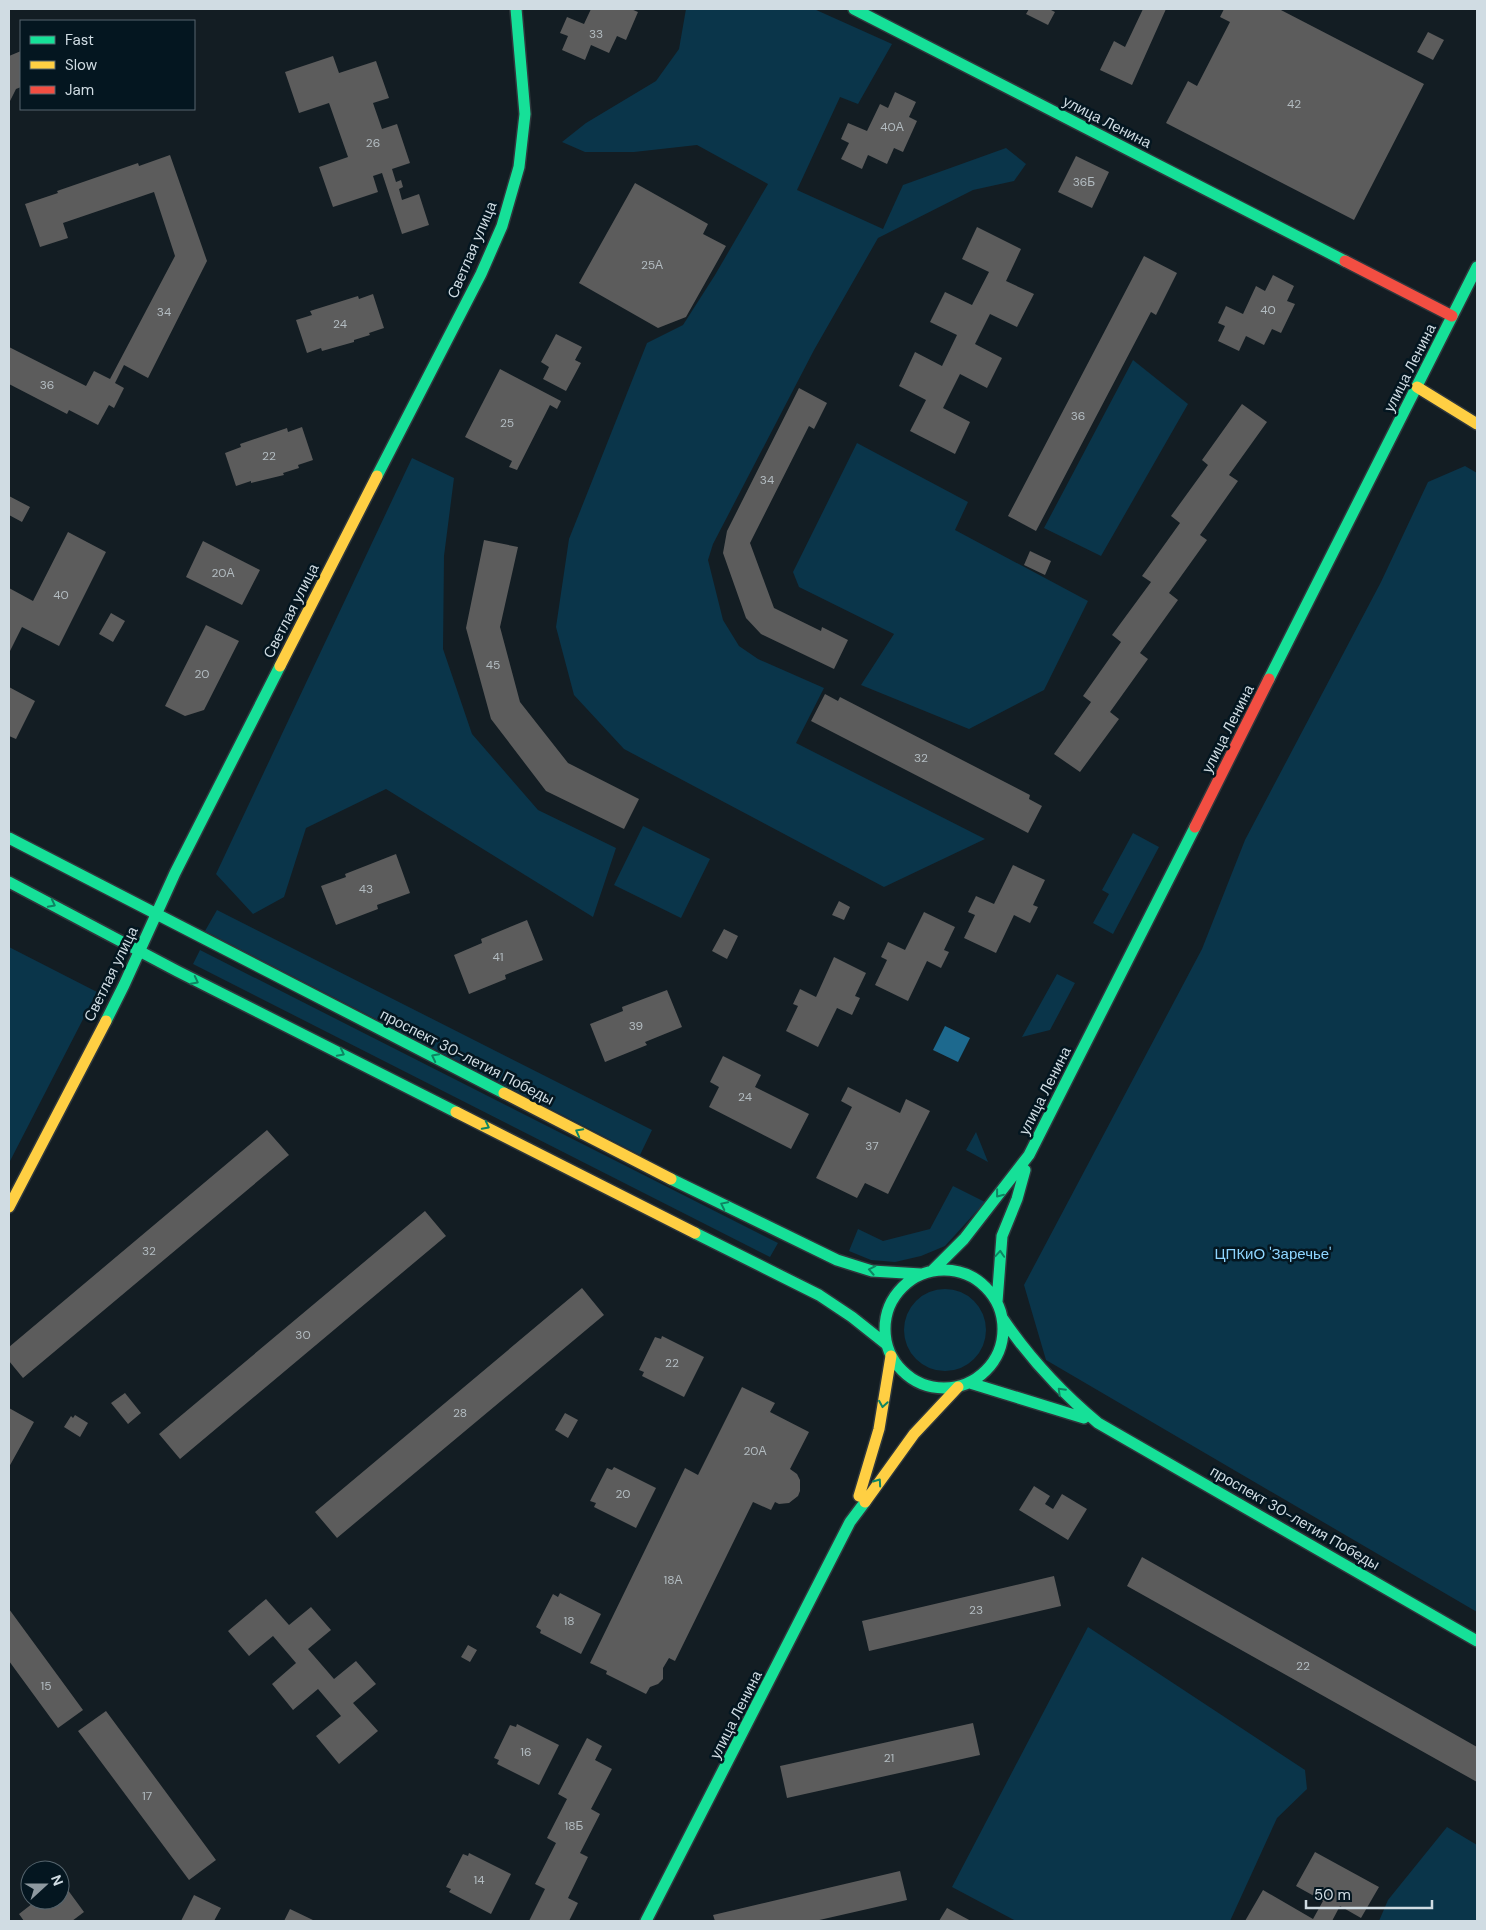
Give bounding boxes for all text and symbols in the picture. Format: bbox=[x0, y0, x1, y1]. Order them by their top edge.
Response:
legend bbox=[20, 20, 195, 110]
house number: 33 bbox=[589, 26, 603, 42]
text: Fast bbox=[65, 30, 94, 50]
text: Slow bbox=[65, 55, 98, 75]
text: Jam bbox=[65, 80, 94, 100]
street label: улица Ленина bbox=[1059, 91, 1155, 153]
house number: 42 bbox=[1287, 96, 1301, 112]
house number: 40А bbox=[880, 119, 904, 135]
house number: 26 bbox=[366, 135, 380, 151]
house number: 36Б bbox=[1073, 174, 1095, 190]
street label: Светлая улица bbox=[443, 198, 502, 302]
house number: 25А bbox=[641, 257, 663, 273]
house number: 40 bbox=[1260, 302, 1276, 318]
house number: 34 bbox=[157, 304, 171, 320]
house number: 24 bbox=[333, 316, 347, 332]
street label: улица Ленина bbox=[1379, 320, 1441, 416]
house number: 36 bbox=[40, 377, 54, 393]
house number: 36 bbox=[1071, 408, 1085, 424]
house number: 25 bbox=[500, 415, 514, 431]
house number: 22 bbox=[262, 448, 276, 464]
house number: 34 bbox=[760, 472, 774, 488]
street label: Светлая улица bbox=[259, 560, 324, 662]
house number: 20А bbox=[211, 565, 235, 581]
house number: 40 bbox=[53, 587, 69, 603]
house number: 45 bbox=[486, 657, 500, 673]
house number: 20 bbox=[194, 666, 210, 682]
street label: улица Ленина bbox=[1197, 681, 1259, 777]
house number: 32 bbox=[914, 750, 928, 766]
house number: 43 bbox=[359, 881, 373, 897]
one-way arrow bbox=[47, 898, 56, 908]
street label: Светлая улица bbox=[79, 923, 143, 1025]
house number: 41 bbox=[492, 949, 504, 965]
one-way arrow bbox=[190, 975, 199, 985]
street label: проспект 30-летия Победы bbox=[377, 1004, 557, 1110]
house number: 39 bbox=[629, 1018, 643, 1034]
street label: улица Ленина bbox=[1014, 1043, 1076, 1139]
one-way arrow bbox=[336, 1047, 345, 1057]
one-way arrow bbox=[431, 1053, 440, 1063]
house number: 24 bbox=[738, 1089, 752, 1105]
one-way arrow bbox=[481, 1120, 490, 1130]
one-way arrow bbox=[575, 1128, 584, 1138]
house number: 37 bbox=[865, 1138, 879, 1154]
one-way arrow bbox=[997, 1188, 1005, 1197]
one-way arrow bbox=[720, 1201, 729, 1211]
house number: 32 bbox=[142, 1243, 156, 1259]
park label: ЦПКиО 'Заречье' bbox=[1215, 1244, 1331, 1264]
one-way arrow bbox=[995, 1249, 1006, 1257]
one-way arrow bbox=[868, 1265, 877, 1276]
house number: 30 bbox=[295, 1327, 311, 1343]
house number: 22 bbox=[665, 1355, 679, 1371]
one-way arrow bbox=[1058, 1388, 1067, 1397]
one-way arrow bbox=[879, 1400, 889, 1409]
house number: 28 bbox=[453, 1405, 467, 1421]
house number: 20А bbox=[743, 1443, 767, 1459]
street label: проспект 30-летия Победы bbox=[1207, 1461, 1383, 1575]
one-way arrow bbox=[872, 1478, 881, 1487]
house number: 20 bbox=[615, 1486, 631, 1502]
house number: 18А bbox=[663, 1572, 683, 1588]
house number: 23 bbox=[969, 1602, 983, 1618]
house number: 18 bbox=[563, 1613, 575, 1629]
house number: 22 bbox=[1296, 1658, 1310, 1674]
street label: улица Ленина bbox=[705, 1667, 767, 1763]
house number: 15 bbox=[40, 1678, 52, 1694]
house number: 16 bbox=[520, 1744, 532, 1760]
house number: 21 bbox=[884, 1750, 894, 1766]
house number: 17 bbox=[142, 1788, 152, 1804]
house number: 18Б bbox=[565, 1818, 584, 1834]
north arrow bbox=[20, 1860, 70, 1910]
text: N bbox=[47, 1872, 67, 1888]
house number: 14 bbox=[473, 1872, 485, 1888]
scale bar bbox=[1306, 1878, 1432, 1910]
text: 50 m bbox=[1314, 1885, 1351, 1905]

